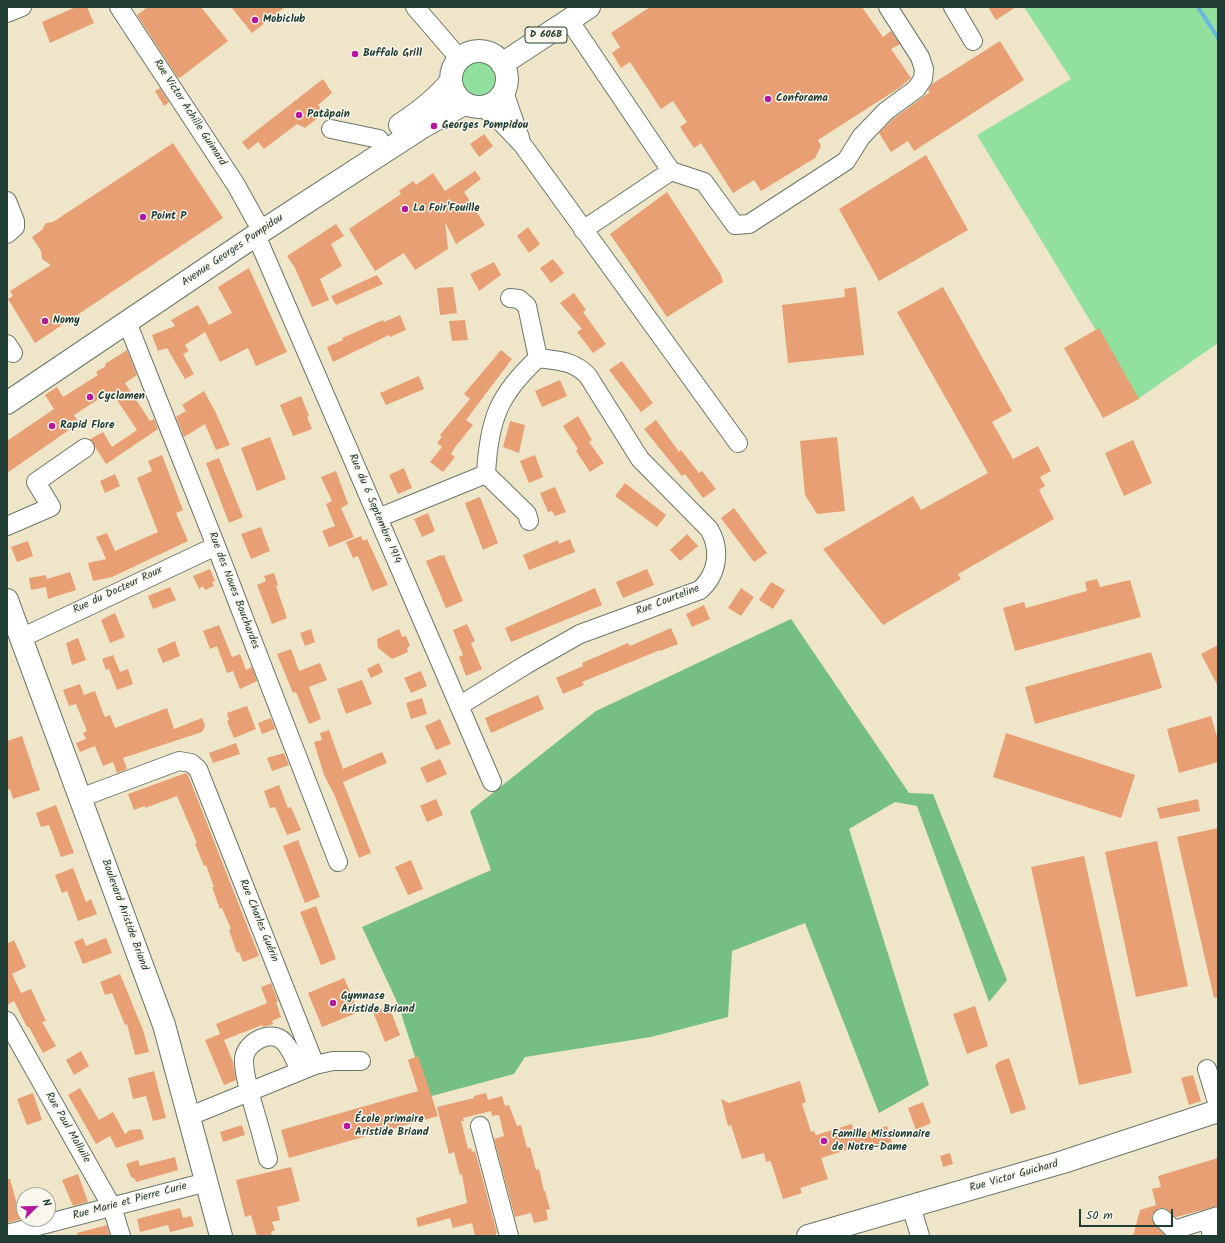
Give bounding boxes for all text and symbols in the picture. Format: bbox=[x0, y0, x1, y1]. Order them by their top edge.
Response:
place label: Mobiclub bbox=[263, 13, 305, 27]
marker: Mobiclub bbox=[250, 15, 260, 25]
road number: D 606B bbox=[525, 27, 567, 43]
place label: Buffalo Grill bbox=[363, 47, 422, 61]
marker: Buffalo Grill bbox=[350, 49, 360, 59]
street label: Rue Victor Achille Guimard bbox=[150, 57, 228, 169]
place label: Conforama bbox=[776, 92, 828, 106]
marker: Conforama bbox=[763, 94, 773, 104]
place label: Patàpain bbox=[307, 108, 350, 122]
marker: Patàpain bbox=[294, 110, 304, 120]
place label: Georges Pompidou bbox=[442, 119, 528, 133]
marker: Georges Pompidou bbox=[429, 121, 439, 131]
place label: La Foir'Fouille bbox=[413, 202, 479, 216]
marker: La Foir'Fouille bbox=[400, 204, 410, 214]
place label: Point P bbox=[151, 210, 186, 224]
marker: Point P bbox=[138, 212, 148, 222]
street label: Avenue Georges Pompidou bbox=[180, 212, 286, 290]
place label: Nomy bbox=[53, 314, 80, 328]
marker: Nomy bbox=[40, 316, 50, 326]
place label: Cyclamen bbox=[98, 390, 145, 404]
marker: Cyclamen bbox=[85, 392, 95, 402]
place label: Rapid Flore bbox=[60, 419, 114, 433]
marker: Rapid Flore bbox=[47, 421, 57, 431]
street label: Rue du 6 Septembre 1914 bbox=[345, 452, 403, 566]
street label: Rue des Noues Bouchardes bbox=[205, 531, 261, 651]
street label: Rue du Docteur Roux bbox=[71, 564, 165, 618]
street label: Rue Courteline bbox=[634, 583, 702, 619]
street label: Boulevard Aristide Briand bbox=[98, 858, 150, 972]
street label: Rue Charles Guérin bbox=[235, 878, 281, 964]
place label: Gymnase Aristide Briand bbox=[341, 990, 415, 1016]
marker: Gymnase Aristide Briand bbox=[328, 998, 338, 1008]
street label: Rue Paul Malluile bbox=[41, 1090, 93, 1166]
place label: École primaire Aristide Briand bbox=[355, 1113, 429, 1139]
marker: École primaire Aristide Briand bbox=[342, 1121, 352, 1131]
place label: Famille Missionnaire de Notre-Dame bbox=[832, 1128, 930, 1154]
marker: Famille Missionnaire de Notre-Dame bbox=[819, 1136, 829, 1146]
street label: Rue Victor Guichard bbox=[968, 1158, 1060, 1196]
street label: Rue Marie et Pierre Curie bbox=[72, 1180, 188, 1224]
north arrow bbox=[16, 1187, 56, 1227]
text: N bbox=[36, 1196, 56, 1209]
scale bar bbox=[1081, 1201, 1175, 1227]
text: 50 m bbox=[1086, 1206, 1113, 1225]

